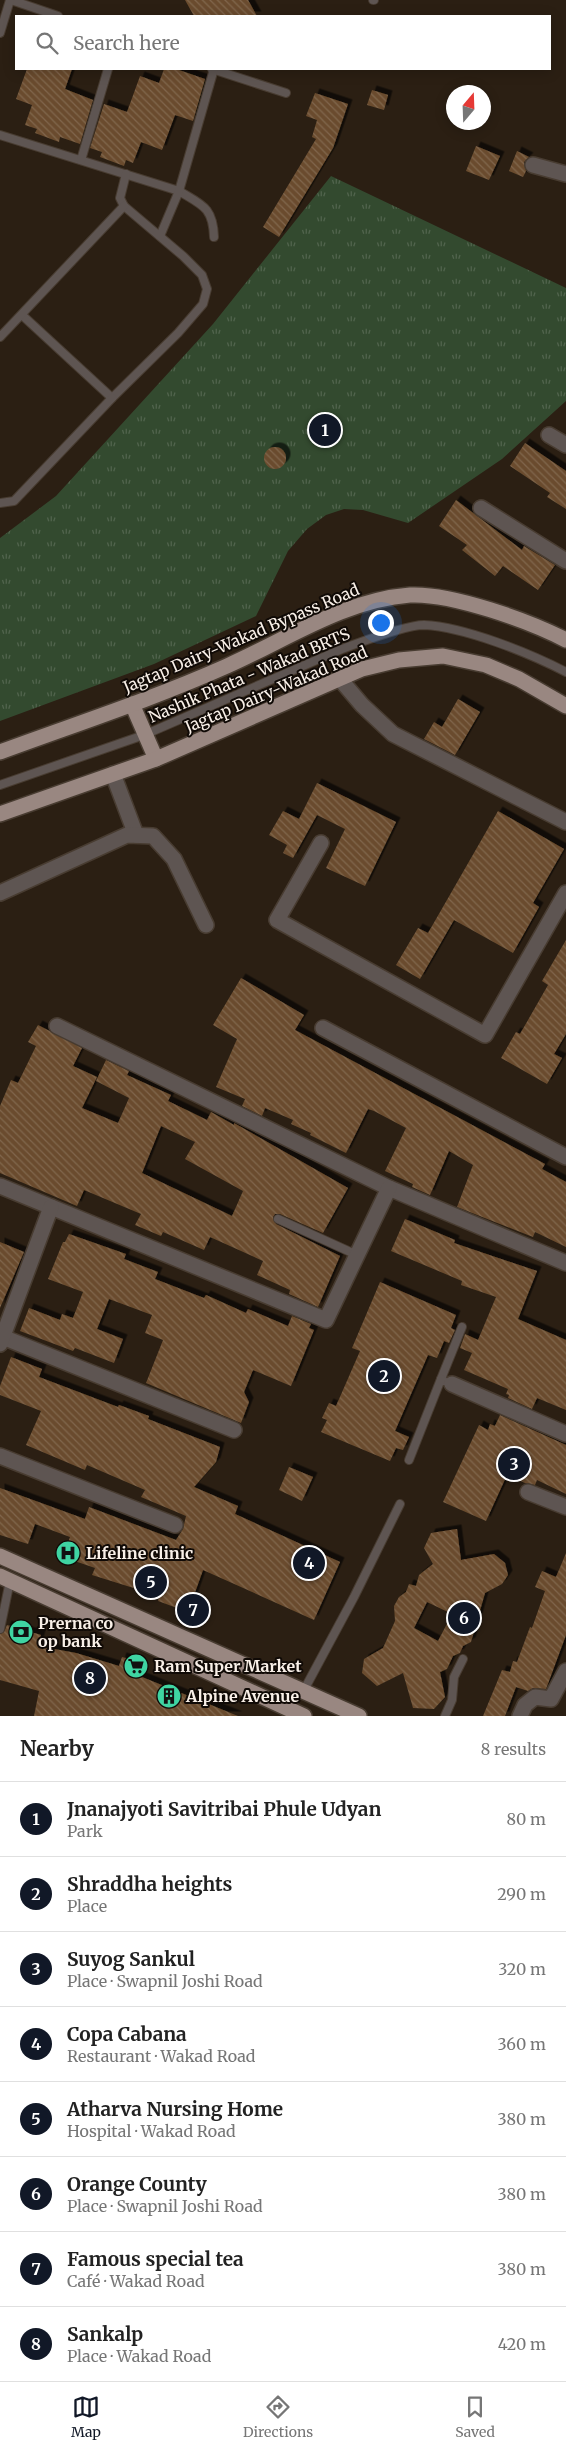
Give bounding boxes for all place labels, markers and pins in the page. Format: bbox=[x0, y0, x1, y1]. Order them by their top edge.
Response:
pin: 1 bbox=[309, 411, 341, 449]
pin: 2 bbox=[368, 1357, 400, 1395]
pin: 3 bbox=[498, 1445, 530, 1483]
hospital icon: Lifeline clinic bbox=[55, 1540, 81, 1566]
place label: Lifeline clinic bbox=[86, 1543, 193, 1563]
pin: 4 bbox=[293, 1544, 325, 1582]
pin: 5 bbox=[135, 1563, 167, 1601]
pin: 7 bbox=[177, 1591, 209, 1629]
pin: 6 bbox=[448, 1599, 480, 1637]
place label: Prerna co op bank bbox=[38, 1613, 114, 1651]
bank icon: Prerna co op bank bbox=[8, 1619, 34, 1645]
supermarket icon: Ram Super Market bbox=[123, 1653, 149, 1679]
place label: Ram Super Market bbox=[154, 1656, 302, 1676]
pin: 8 bbox=[74, 1659, 106, 1697]
building icon: Alpine Avenue bbox=[156, 1683, 182, 1709]
place label: Alpine Avenue bbox=[185, 1686, 299, 1706]

